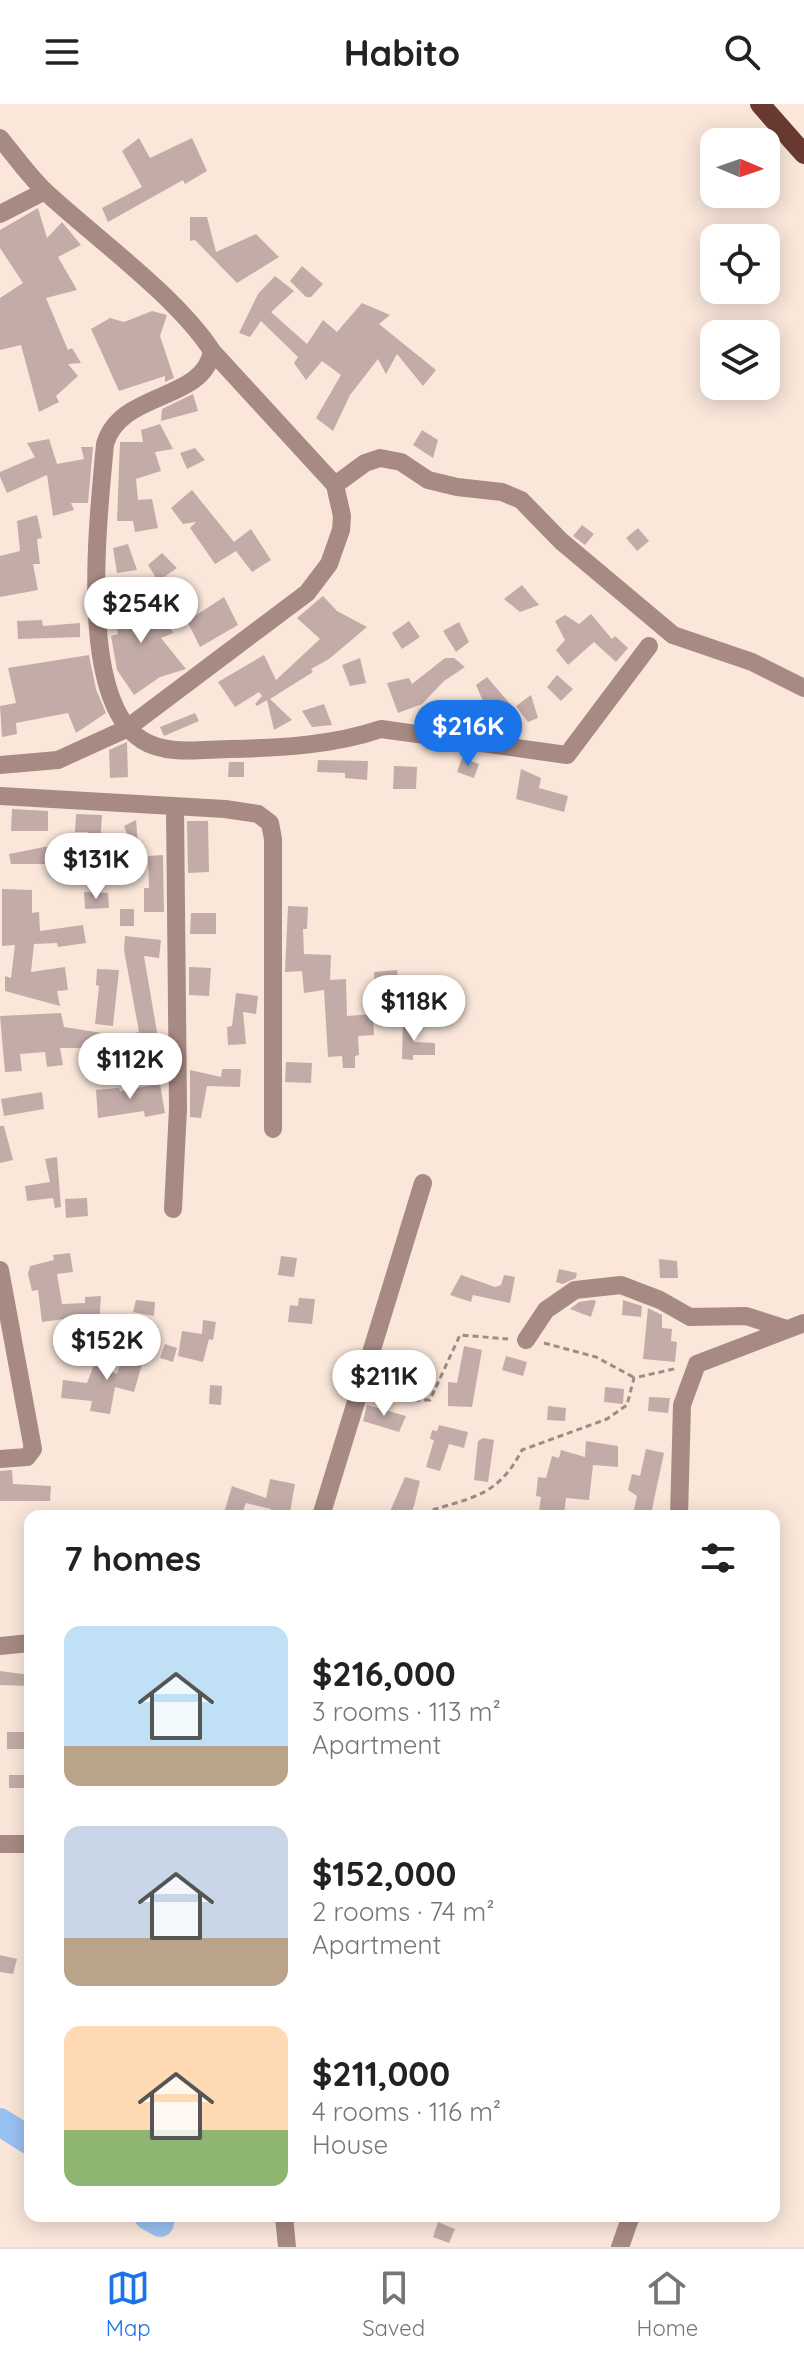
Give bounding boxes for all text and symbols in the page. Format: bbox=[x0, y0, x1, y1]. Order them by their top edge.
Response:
icon: menu bbox=[40, 30, 84, 74]
text: Habito bbox=[344, 30, 460, 75]
icon: search bbox=[720, 30, 764, 74]
north arrow bbox=[700, 128, 780, 208]
map controls bbox=[700, 128, 780, 400]
button: locate bbox=[700, 224, 780, 304]
button: layers bbox=[700, 320, 780, 400]
pin: $254K bbox=[85, 577, 197, 645]
text: $254K bbox=[102, 586, 180, 619]
pin: $216K bbox=[412, 700, 524, 768]
text: $216K bbox=[432, 709, 504, 742]
pin: $131K bbox=[40, 833, 152, 901]
text: $131K bbox=[63, 842, 129, 875]
pin: $118K bbox=[358, 975, 470, 1043]
text: $118K bbox=[380, 984, 448, 1017]
pin: $112K bbox=[74, 1033, 186, 1101]
text: $112K bbox=[96, 1042, 164, 1075]
pin: $152K bbox=[51, 1314, 163, 1382]
text: $152K bbox=[71, 1323, 143, 1356]
pin: $211K bbox=[328, 1350, 440, 1418]
text: $211K bbox=[350, 1359, 418, 1392]
icon: filters bbox=[696, 1536, 740, 1580]
text: 7 homes bbox=[64, 1537, 201, 1580]
text: $216,000 bbox=[312, 1652, 456, 1695]
icon: home bbox=[128, 1658, 224, 1754]
text: 3 rooms · 113 m² bbox=[312, 1695, 501, 1728]
text: Apartment bbox=[312, 1728, 441, 1761]
text: $152,000 bbox=[312, 1852, 456, 1895]
icon: home bbox=[128, 1858, 224, 1954]
text: 2 rooms · 74 m² bbox=[312, 1895, 495, 1928]
text: Apartment bbox=[312, 1928, 441, 1961]
text: $211,000 bbox=[312, 2052, 450, 2095]
icon: home bbox=[128, 2058, 224, 2154]
text: 4 rooms · 116 m² bbox=[312, 2095, 501, 2128]
text: House bbox=[312, 2128, 388, 2161]
tab: Map bbox=[106, 2266, 151, 2342]
tab: Saved bbox=[362, 2266, 425, 2342]
tab: Home bbox=[637, 2266, 698, 2342]

